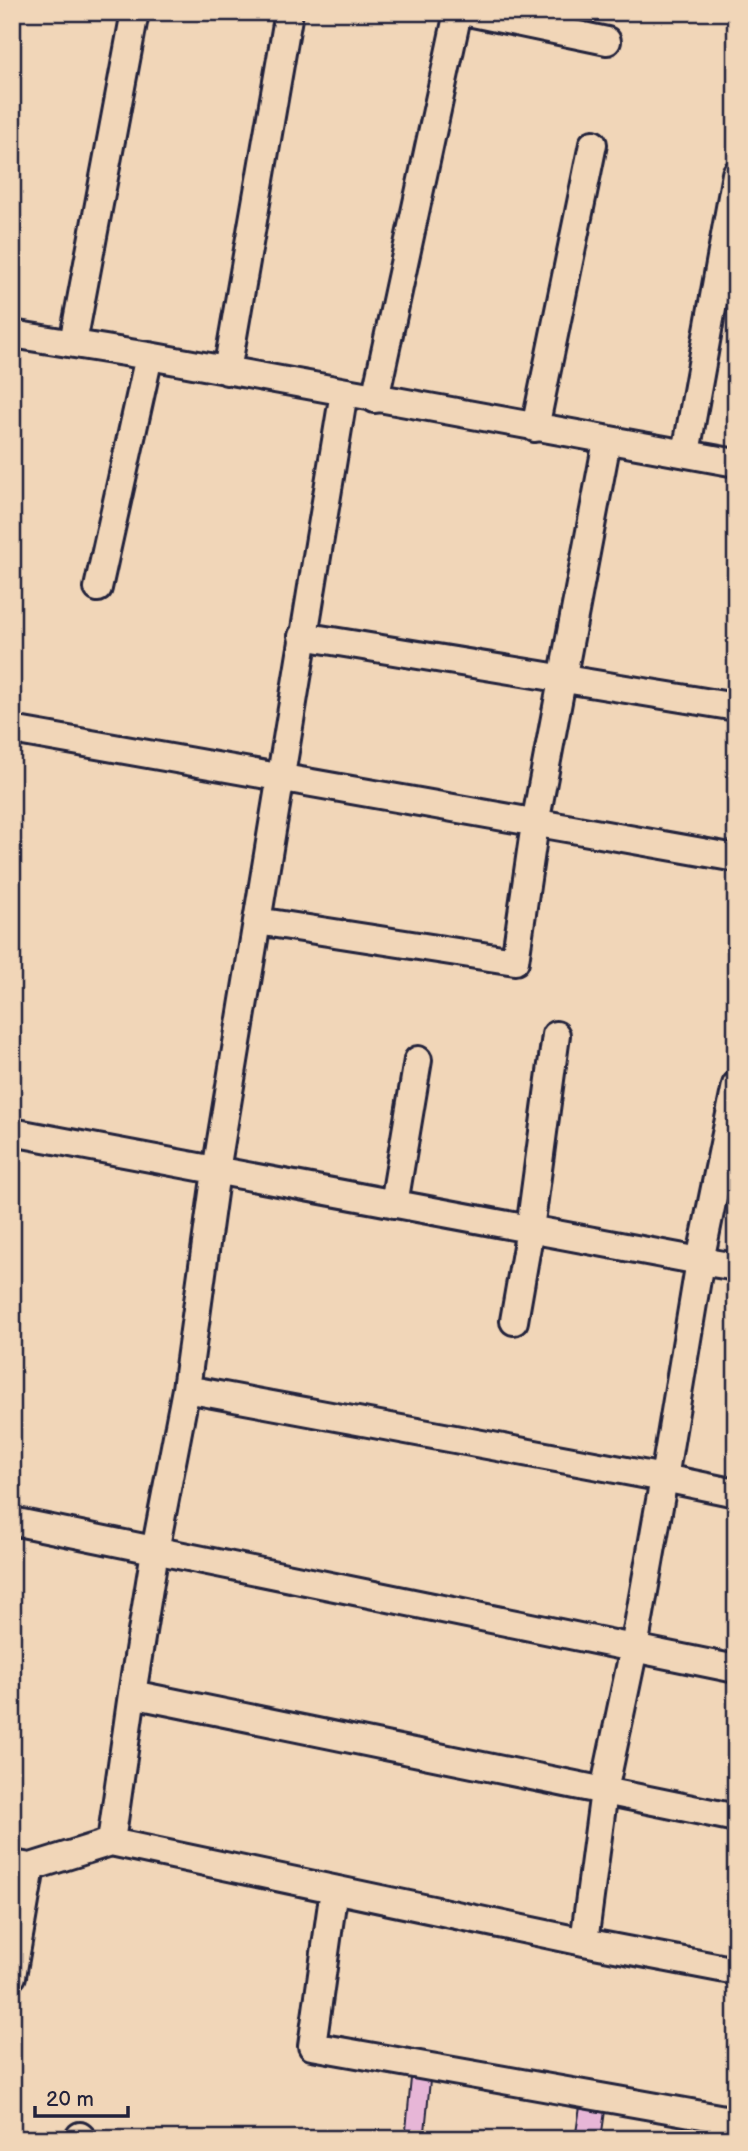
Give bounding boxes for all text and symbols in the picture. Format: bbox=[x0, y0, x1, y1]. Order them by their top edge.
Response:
scale bar bbox=[35, 2074, 128, 2118]
text: 20 m bbox=[46, 2087, 94, 2112]

